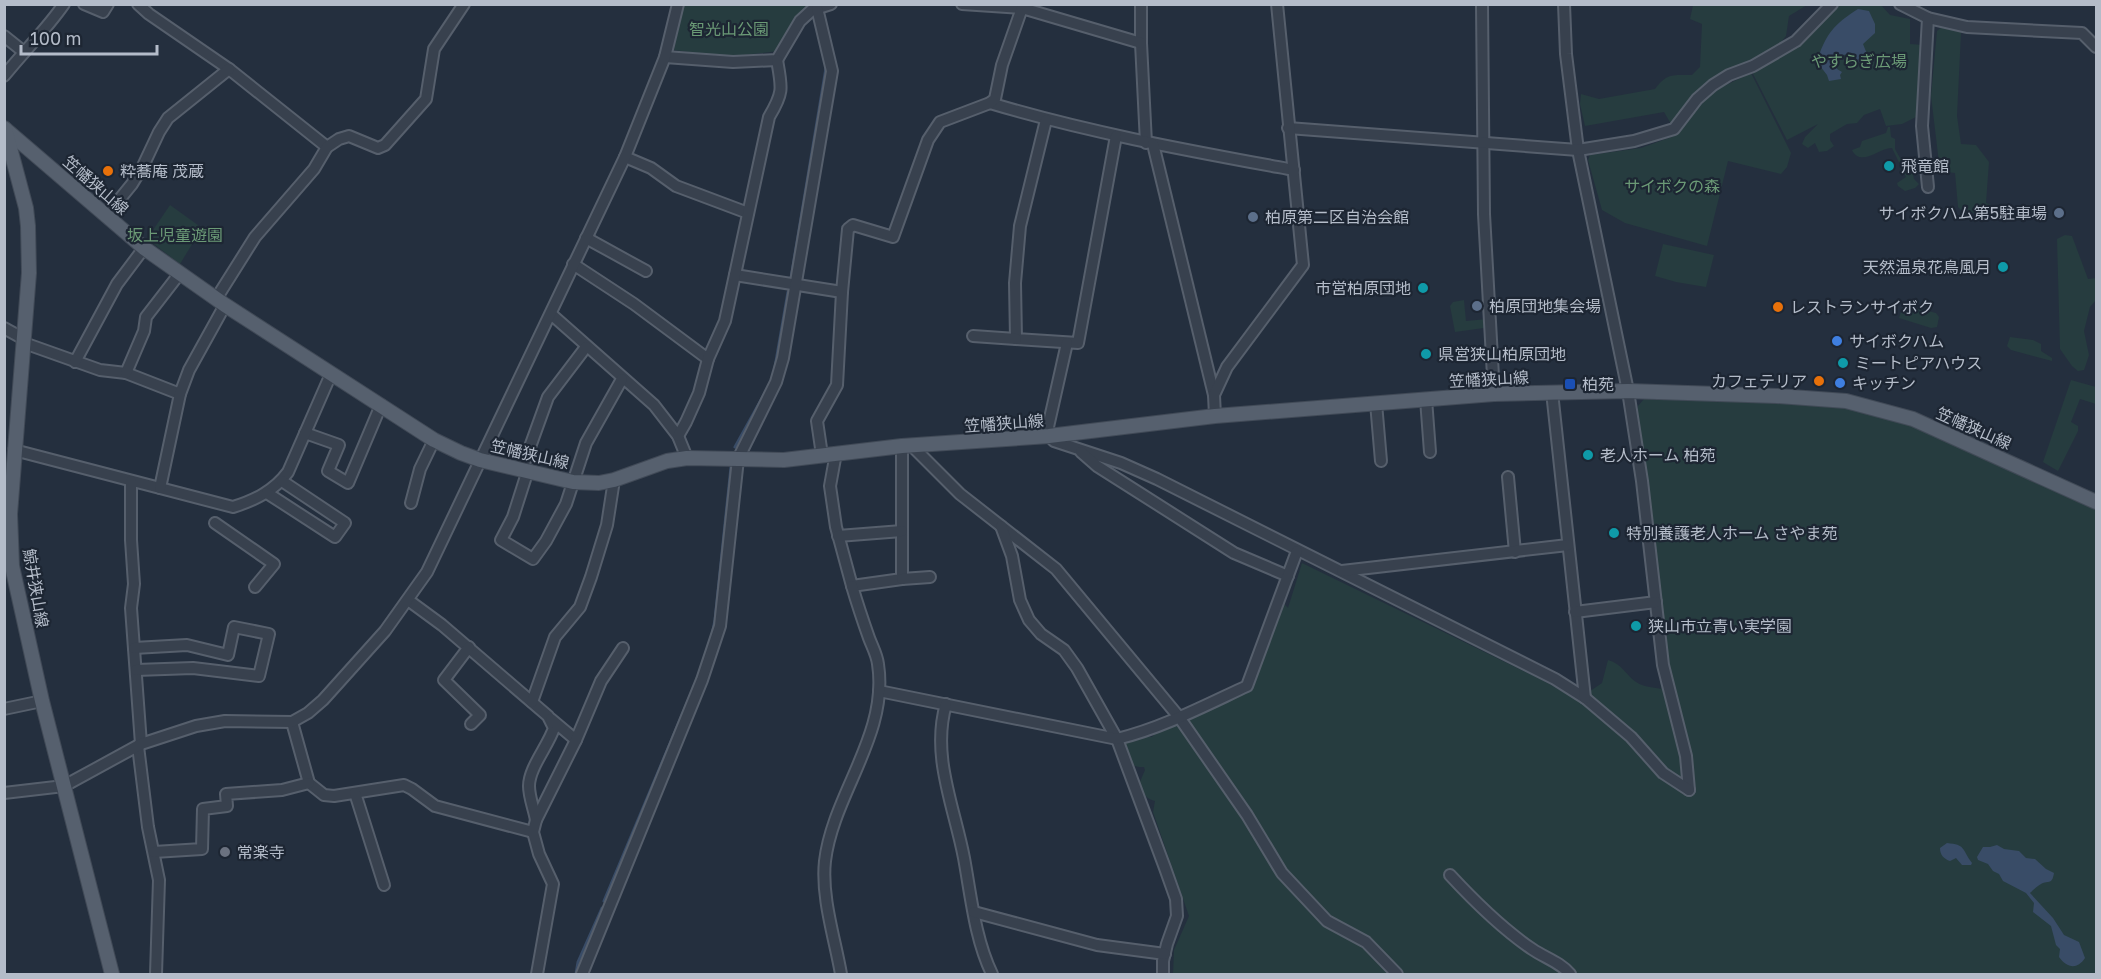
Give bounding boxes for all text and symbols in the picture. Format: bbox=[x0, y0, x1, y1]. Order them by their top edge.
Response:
scale bar bbox=[21, 18, 158, 56]
park label: 智光山公園 bbox=[689, 19, 769, 39]
text: 100 m bbox=[30, 27, 81, 49]
park label: やすらぎ広場 bbox=[1811, 51, 1907, 71]
street label: 笠幡狭山線 bbox=[59, 151, 133, 219]
place label: 飛竜館 bbox=[1901, 156, 1949, 176]
marker: 飛竜館 bbox=[1882, 159, 1896, 173]
place label: 粋蕎庵 茂蔵 bbox=[120, 161, 204, 181]
marker: 粋蕎庵 茂蔵 bbox=[101, 164, 115, 178]
park label: サイボクの森 bbox=[1624, 176, 1720, 196]
place label: サイボクハム第5駐車場 bbox=[1879, 203, 2047, 223]
marker: サイボクハム第5駐車場 bbox=[2052, 206, 2066, 220]
place label: 柏原第二区自治会館 bbox=[1265, 207, 1409, 227]
marker: 柏原第二区自治会館 bbox=[1246, 210, 1260, 224]
park label: 坂上児童遊園 bbox=[127, 225, 223, 245]
place label: 天然温泉花鳥風月 bbox=[1863, 257, 1991, 277]
marker: 天然温泉花鳥風月 bbox=[1996, 260, 2010, 274]
place label: 市営柏原団地 bbox=[1315, 278, 1411, 298]
marker: 市営柏原団地 bbox=[1416, 281, 1430, 295]
place label: 柏原団地集会場 bbox=[1489, 296, 1601, 316]
place label: レストランサイボク bbox=[1790, 297, 1934, 317]
marker: 柏原団地集会場 bbox=[1470, 299, 1484, 313]
marker: レストランサイボク bbox=[1771, 300, 1785, 314]
place label: サイボクハム bbox=[1849, 331, 1944, 351]
marker: サイボクハム bbox=[1830, 334, 1844, 348]
place label: 県営狭山柏原団地 bbox=[1438, 344, 1566, 364]
marker: 県営狭山柏原団地 bbox=[1419, 347, 1433, 361]
place label: ミートピアハウス bbox=[1855, 353, 1982, 373]
marker: ミートピアハウス bbox=[1836, 356, 1850, 370]
street label: 笠幡狭山線 bbox=[1449, 367, 1529, 391]
place label: カフェテリア bbox=[1711, 371, 1807, 391]
place label: キッチン bbox=[1852, 373, 1916, 393]
place label: 柏苑 bbox=[1582, 374, 1614, 394]
marker: カフェテリア bbox=[1812, 374, 1826, 388]
marker: キッチン bbox=[1833, 376, 1847, 390]
marker: 柏苑 bbox=[1563, 377, 1577, 391]
street label: 笠幡狭山線 bbox=[1933, 403, 2015, 453]
street label: 笠幡狭山線 bbox=[963, 410, 1045, 436]
street label: 笠幡狭山線 bbox=[489, 435, 571, 473]
place label: 老人ホーム 柏苑 bbox=[1600, 445, 1716, 465]
marker: 老人ホーム 柏苑 bbox=[1581, 448, 1595, 462]
place label: 特別養護老人ホーム さやま苑 bbox=[1626, 523, 1838, 543]
marker: 特別養護老人ホーム さやま苑 bbox=[1607, 526, 1621, 540]
street label: 鯨井狭山線 bbox=[19, 547, 53, 629]
place label: 狭山市立青い実学園 bbox=[1648, 616, 1792, 636]
marker: 狭山市立青い実学園 bbox=[1629, 619, 1643, 633]
place label: 常楽寺 bbox=[237, 842, 285, 862]
marker: 常楽寺 bbox=[218, 845, 232, 859]

